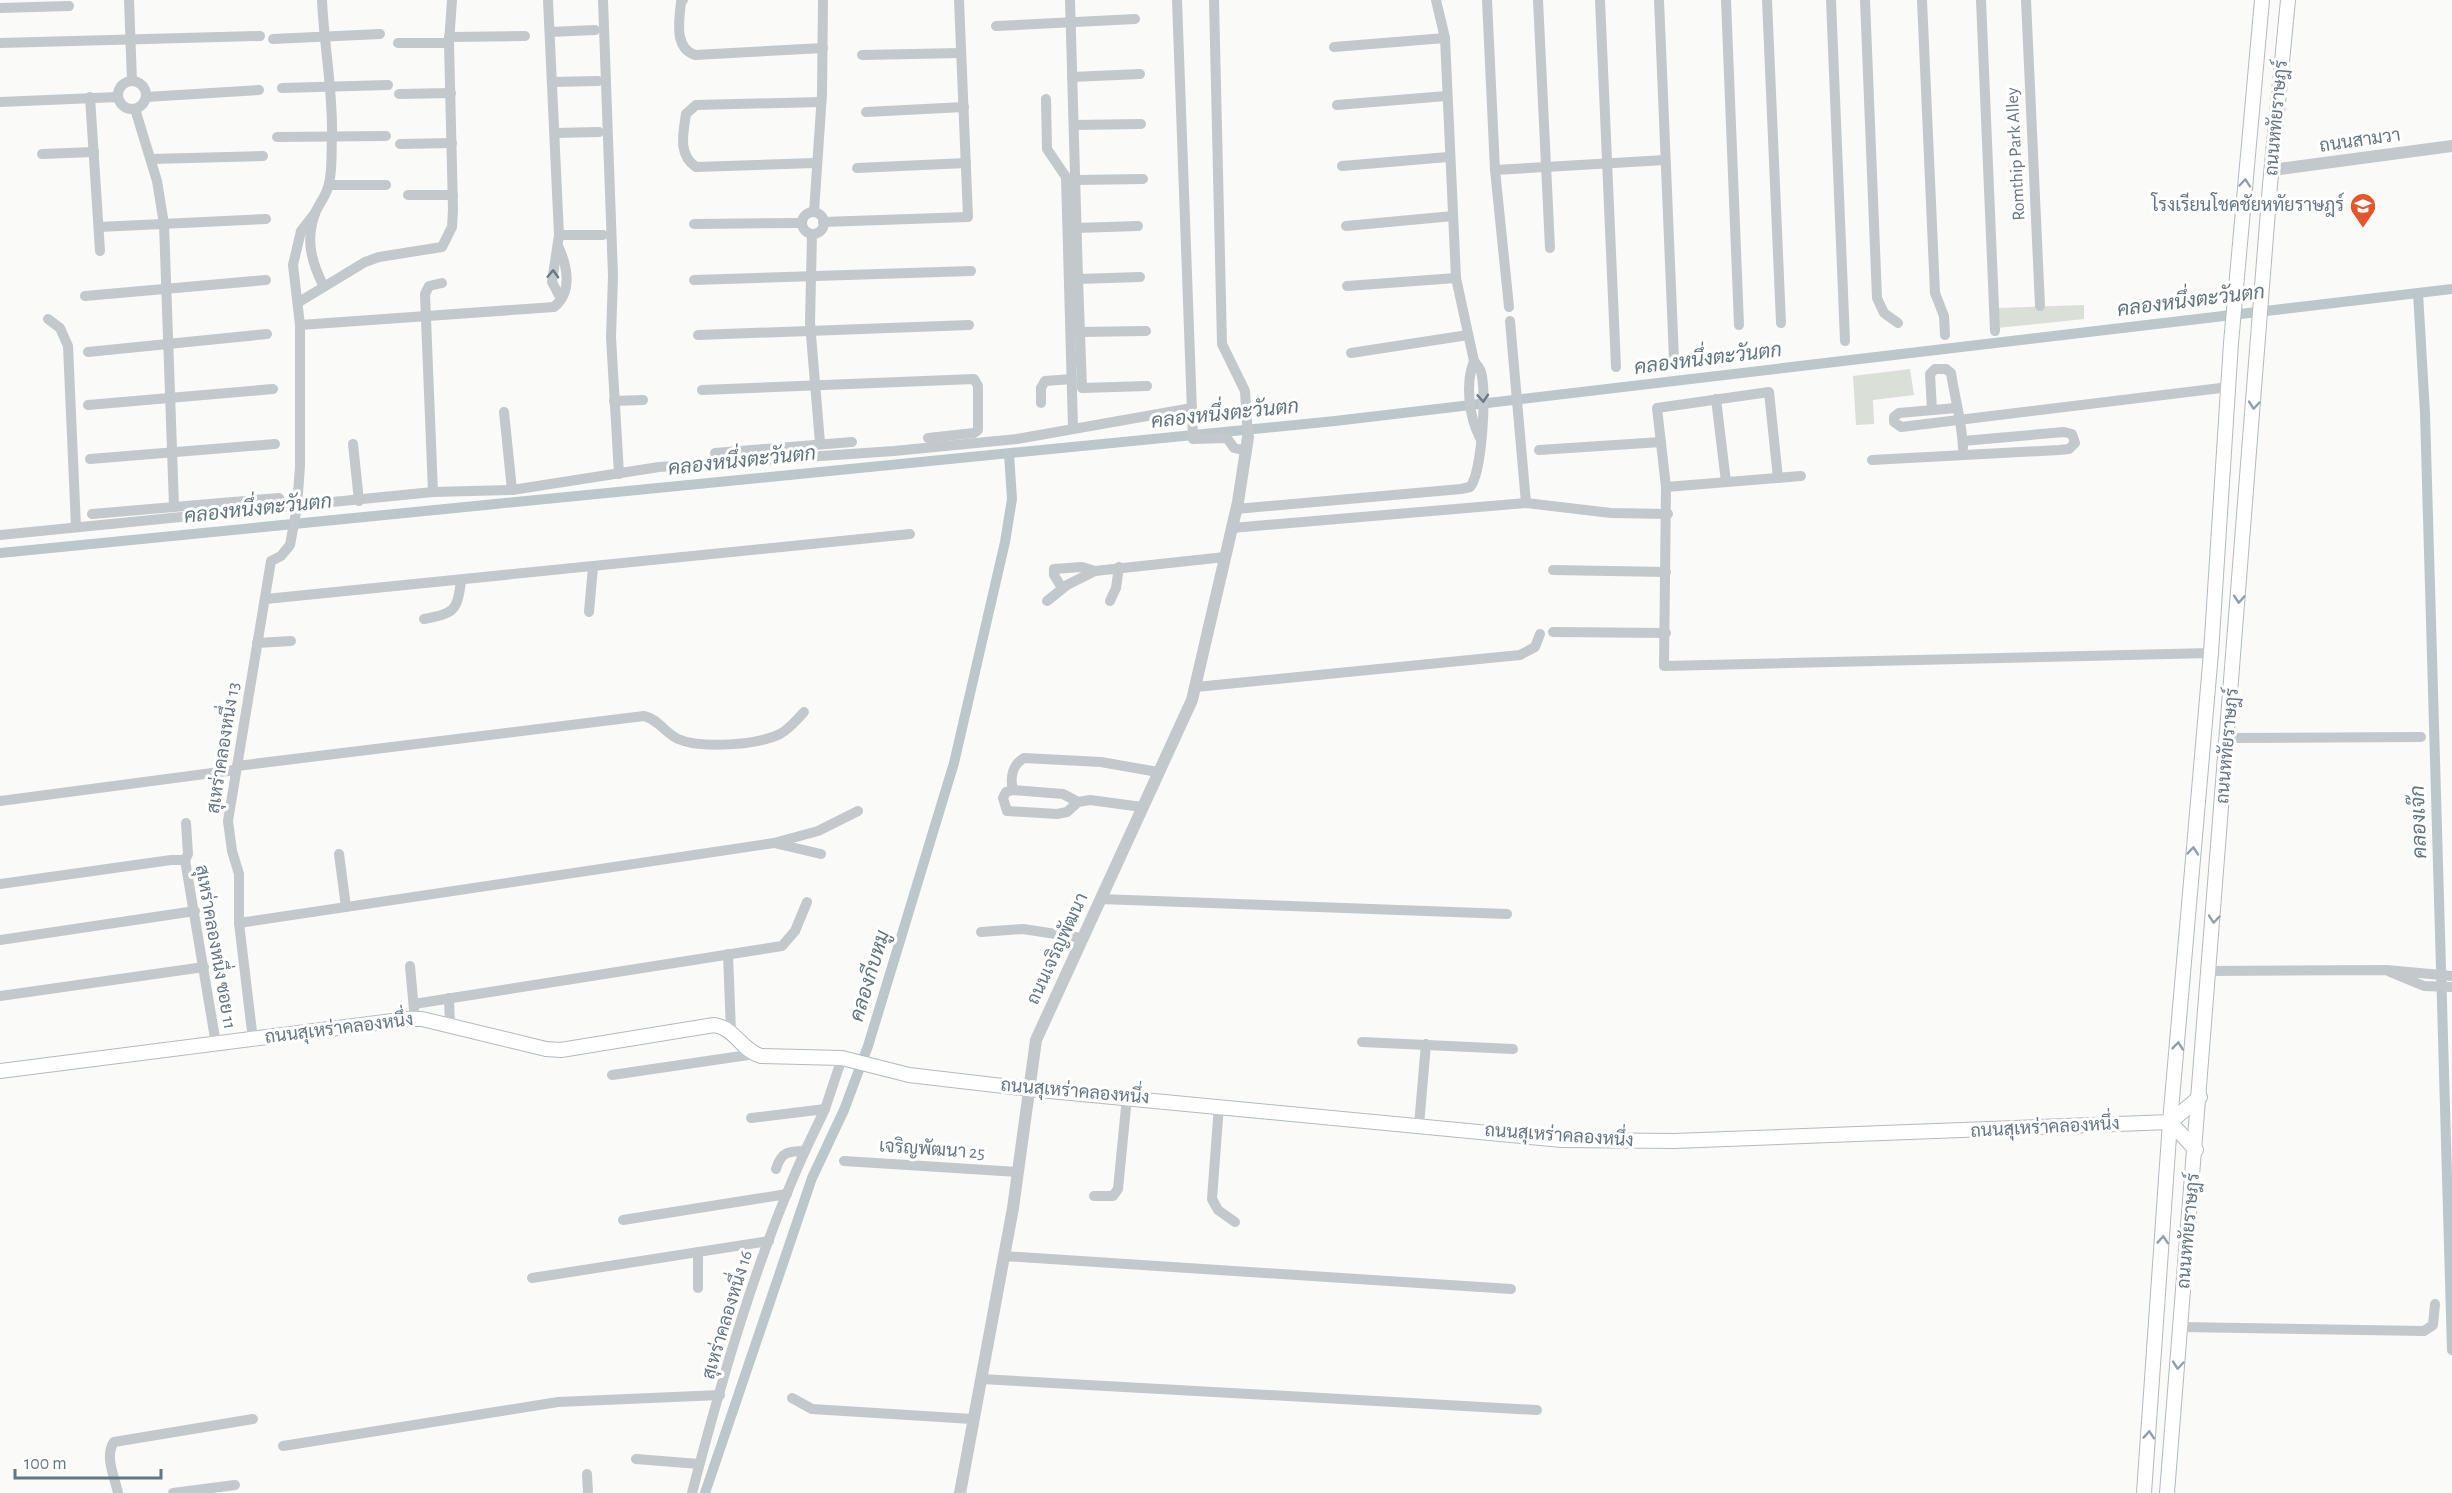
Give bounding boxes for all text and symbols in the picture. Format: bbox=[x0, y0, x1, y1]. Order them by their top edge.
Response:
street label: ถนนหทัยราษฎร์ bbox=[2258, 59, 2293, 177]
street label: Romthip Park Alley bbox=[2004, 87, 2028, 221]
street label: ถนนสามวา bbox=[2318, 126, 2402, 156]
one-way arrow bbox=[2238, 179, 2251, 188]
school or university icon: โรงเรียนโชคชัยหทัยราษฎร์ bbox=[2348, 191, 2378, 229]
place label: โรงเรียนโชคชัยหทัยราษฎร์ bbox=[2151, 192, 2344, 217]
one-way arrow bbox=[547, 269, 560, 278]
water label: คลองหนึ่งตะวันตก bbox=[2115, 274, 2266, 320]
water label: คลองหนึ่งตะวันตก bbox=[1632, 332, 1783, 378]
water label: คลองหนึ่งตะวันตก bbox=[1149, 388, 1300, 432]
one-way arrow bbox=[1476, 393, 1489, 402]
one-way arrow bbox=[2248, 401, 2261, 410]
water label: คลองหนึ่งตะวันตก bbox=[666, 435, 817, 479]
water label: คลองหนึ่งตะวันตก bbox=[182, 483, 333, 527]
one-way arrow bbox=[2233, 595, 2246, 604]
street label: สุเหร่าคลองหนึ่ง 13 bbox=[197, 680, 245, 815]
street label: ถนนหทัยราษฎร์ bbox=[2209, 687, 2244, 805]
water label: คลองเจ๊ก bbox=[2404, 785, 2430, 859]
one-way arrow bbox=[2186, 847, 2199, 856]
street label: สุเหร่าคลองหนึ่ง ซอย 11 bbox=[190, 862, 246, 1031]
street label: ถนนเจริญพัฒนา bbox=[1022, 889, 1093, 1008]
one-way arrow bbox=[2208, 915, 2221, 924]
water label: คลองกีบหมู bbox=[843, 927, 897, 1025]
street label: ถนนสุเหร่าคลองหนึ่ง bbox=[263, 1003, 414, 1049]
one-way arrow bbox=[2171, 1041, 2184, 1050]
street label: ถนนสุเหร่าคลองหนึ่ง bbox=[1000, 1069, 1151, 1109]
street label: ถนนสุเหร่าคลองหนึ่ง bbox=[1970, 1107, 2120, 1143]
street label: ถนนสุเหร่าคลองหนึ่ง bbox=[1484, 1114, 1635, 1152]
street label: เจริญพัฒนา 25 bbox=[878, 1134, 986, 1164]
street label: ถนนหทัยราษฎร์ bbox=[2170, 1172, 2205, 1290]
one-way arrow bbox=[2157, 1236, 2170, 1245]
street label: สุเหร่าคลองหนึ่ง 16 bbox=[692, 1246, 758, 1382]
one-way arrow bbox=[2172, 1360, 2185, 1369]
one-way arrow bbox=[2142, 1430, 2155, 1439]
scale bar bbox=[15, 1442, 160, 1480]
text: 100 m bbox=[24, 1455, 67, 1473]

